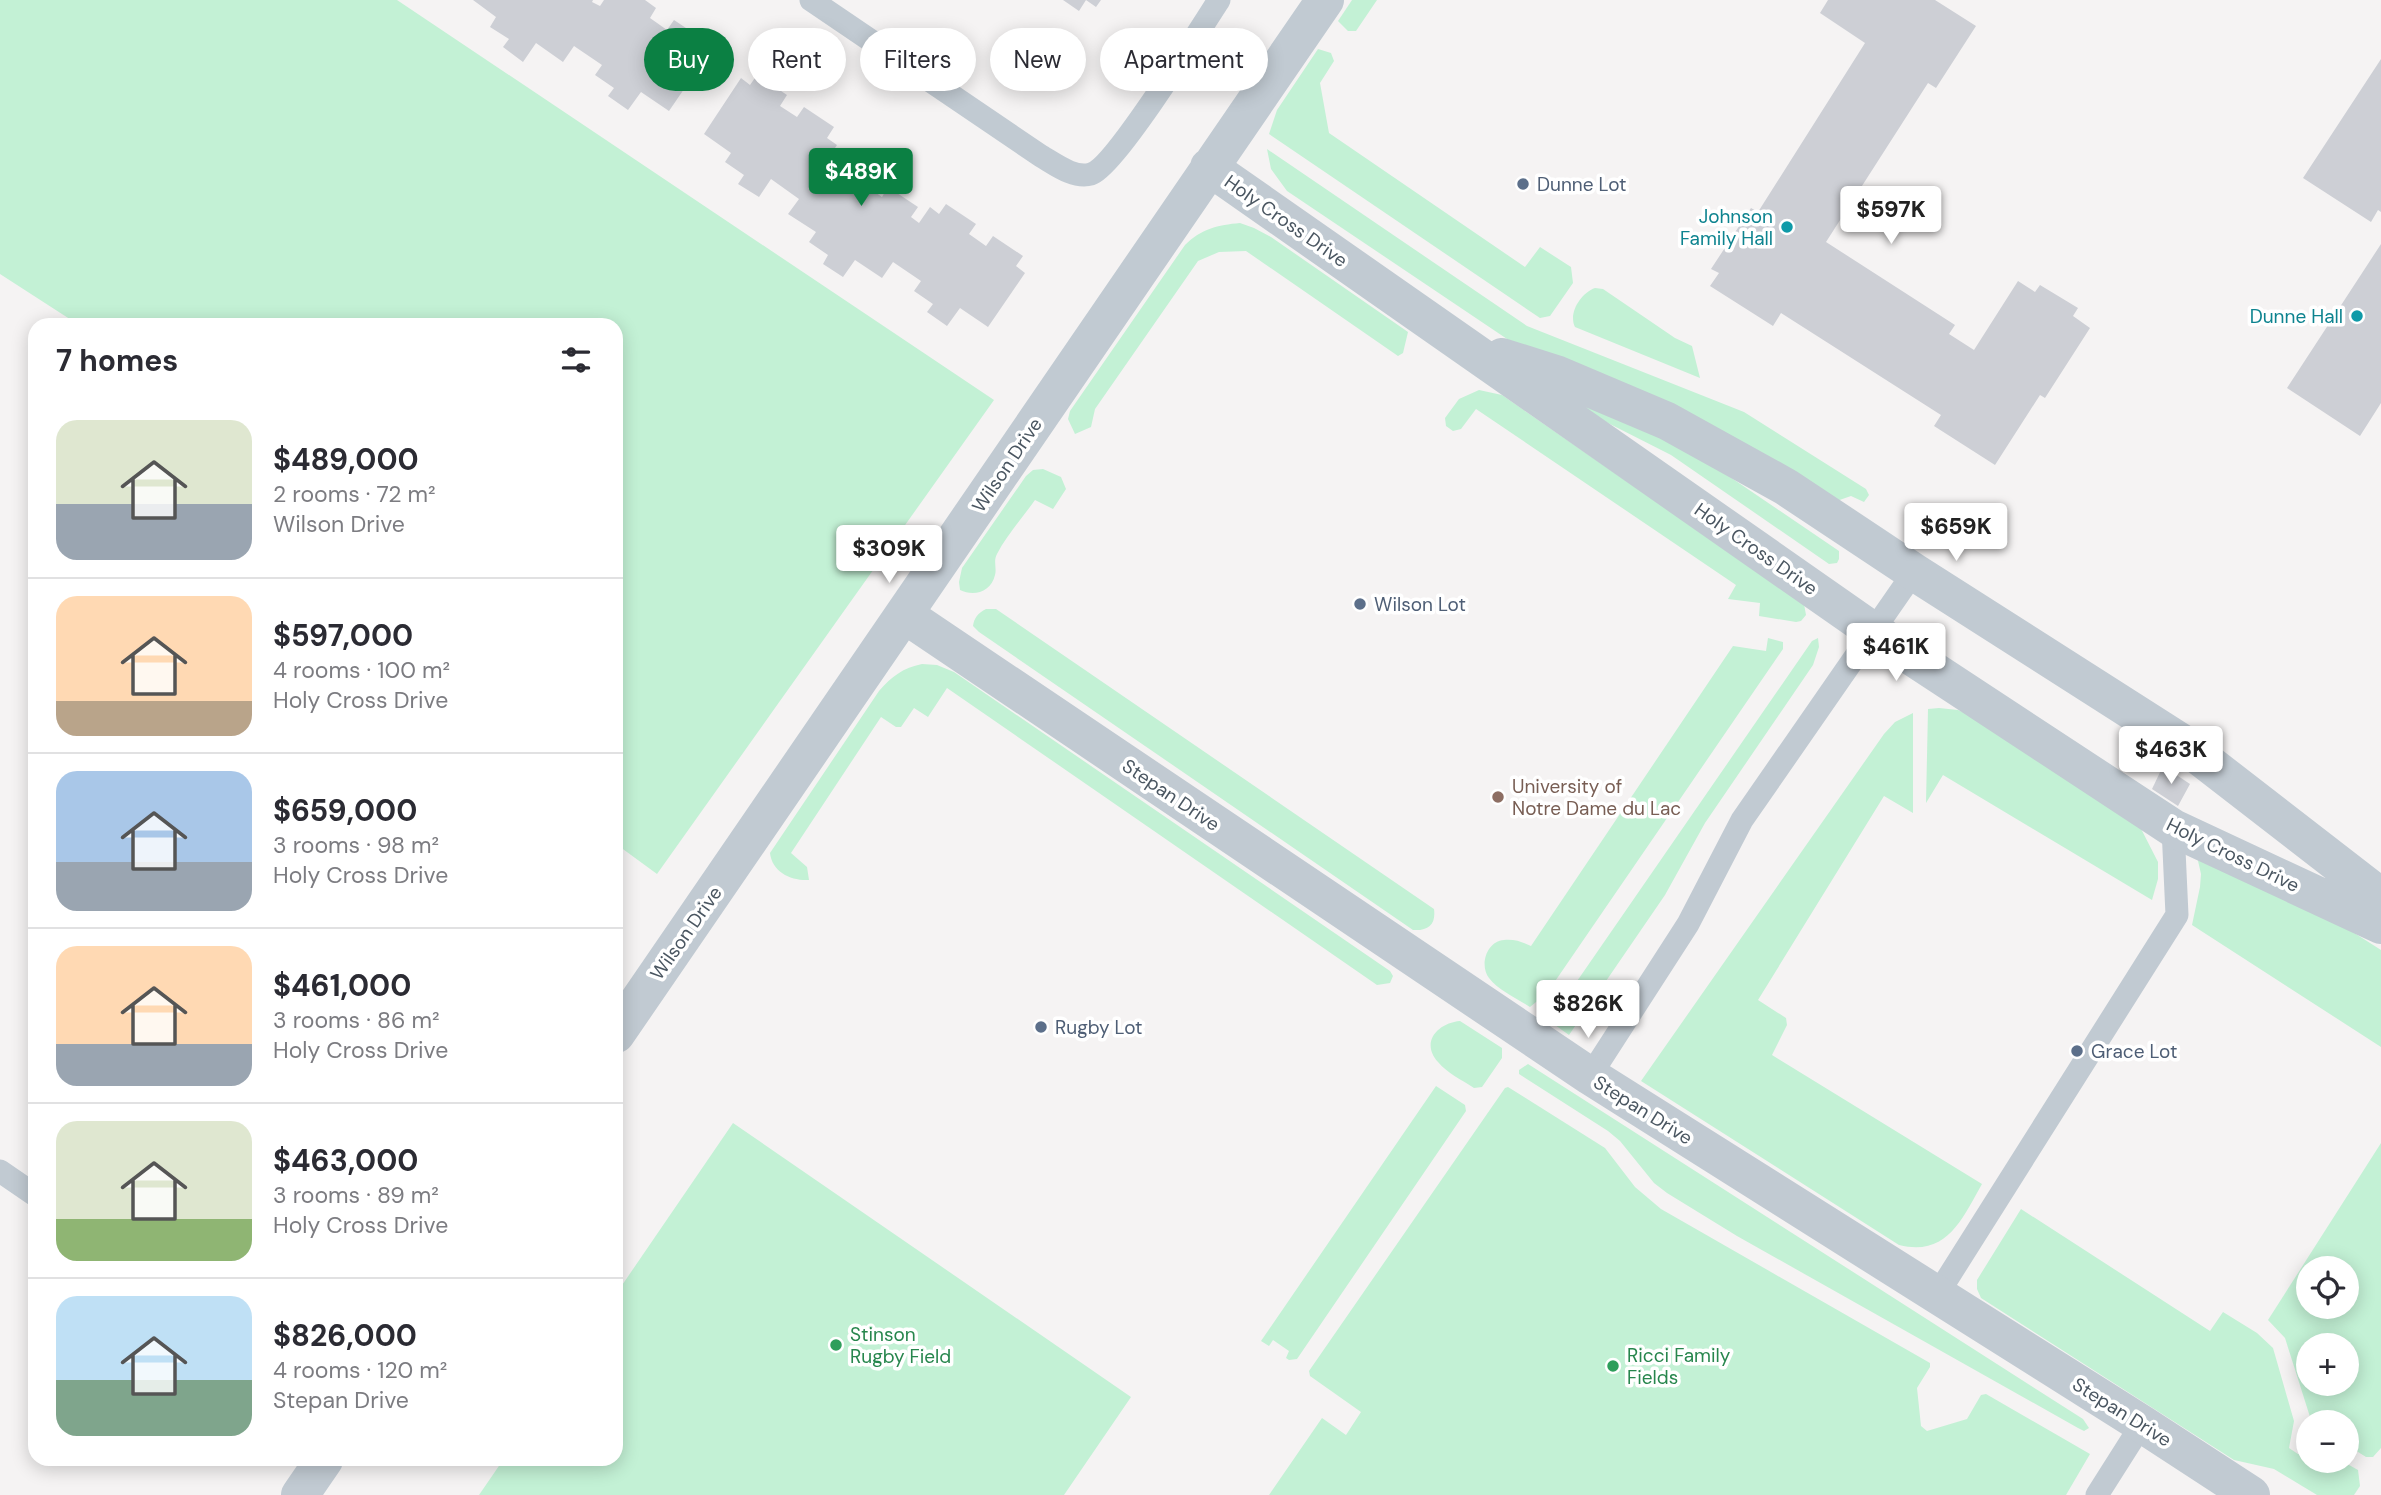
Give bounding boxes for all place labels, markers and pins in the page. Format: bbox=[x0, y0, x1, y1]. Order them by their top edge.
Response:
pin: $489K bbox=[812, 148, 910, 208]
place label: Dunne Lot bbox=[1537, 172, 1627, 197]
marker: Dunne Lot bbox=[1515, 176, 1531, 192]
pin: $597K bbox=[1842, 187, 1940, 246]
place label: Johnson Family Hall bbox=[1680, 204, 1773, 251]
marker: Johnson Family Hall bbox=[1779, 219, 1795, 235]
place label: Dunne Hall bbox=[2250, 304, 2343, 329]
marker: Dunne Hall bbox=[2349, 308, 2365, 324]
pin: $659K bbox=[1907, 504, 2005, 563]
pin: $309K bbox=[840, 526, 938, 585]
place label: Wilson Lot bbox=[1374, 592, 1466, 617]
marker: Wilson Lot bbox=[1352, 596, 1368, 612]
pin: $461K bbox=[1847, 624, 1945, 683]
pin: $463K bbox=[2122, 726, 2220, 786]
place label: University of Notre Dame du Lac bbox=[1512, 774, 1681, 821]
marker: University of Notre Dame du Lac bbox=[1490, 789, 1506, 805]
pin: $826K bbox=[1539, 981, 1637, 1040]
place label: Rugby Lot bbox=[1055, 1015, 1142, 1040]
marker: Rugby Lot bbox=[1033, 1019, 1049, 1035]
place label: Grace Lot bbox=[2091, 1039, 2177, 1064]
marker: Grace Lot bbox=[2069, 1043, 2085, 1059]
place label: Stinson Rugby Field bbox=[850, 1322, 951, 1369]
marker: Stinson Rugby Field bbox=[828, 1337, 844, 1353]
place label: Ricci Family Fields bbox=[1627, 1343, 1731, 1390]
marker: Ricci Family Fields bbox=[1605, 1358, 1621, 1374]

